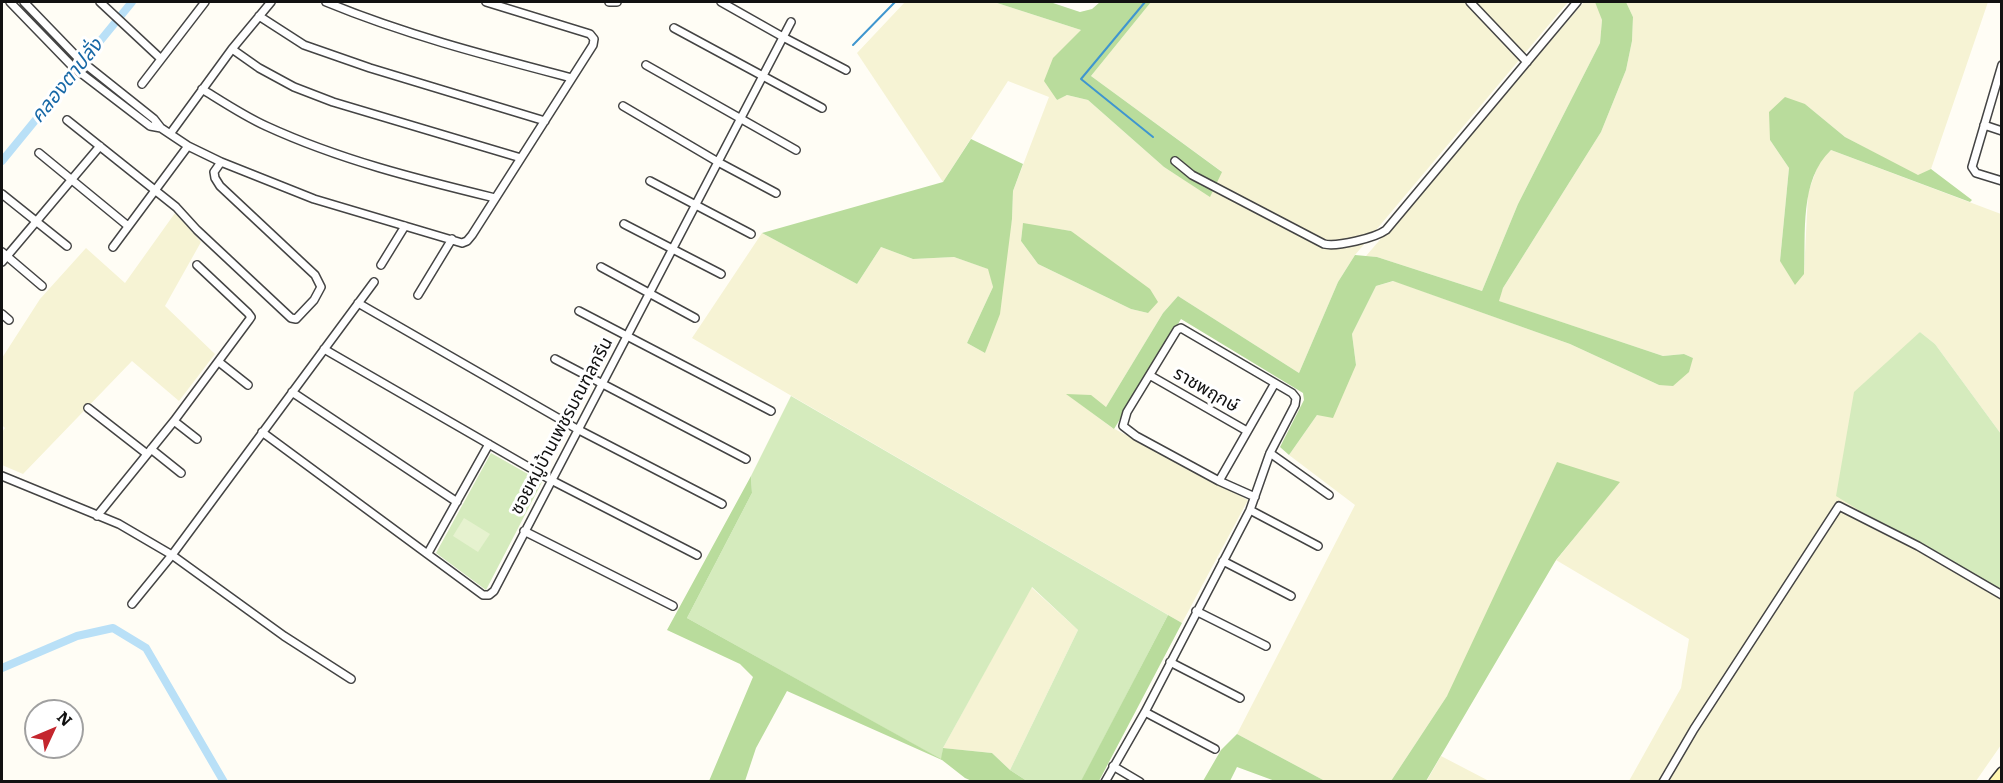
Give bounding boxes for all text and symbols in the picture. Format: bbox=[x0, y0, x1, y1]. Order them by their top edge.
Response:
water label: คลองตาปลั่ง bbox=[26, 34, 108, 128]
street label: ซอยหมู่บ้านเพชรมณฑลกรีน bbox=[506, 334, 618, 518]
street label: ราชพฤกษ์ bbox=[1170, 363, 1242, 417]
north arrow bbox=[24, 699, 84, 759]
text: N bbox=[52, 705, 79, 731]

